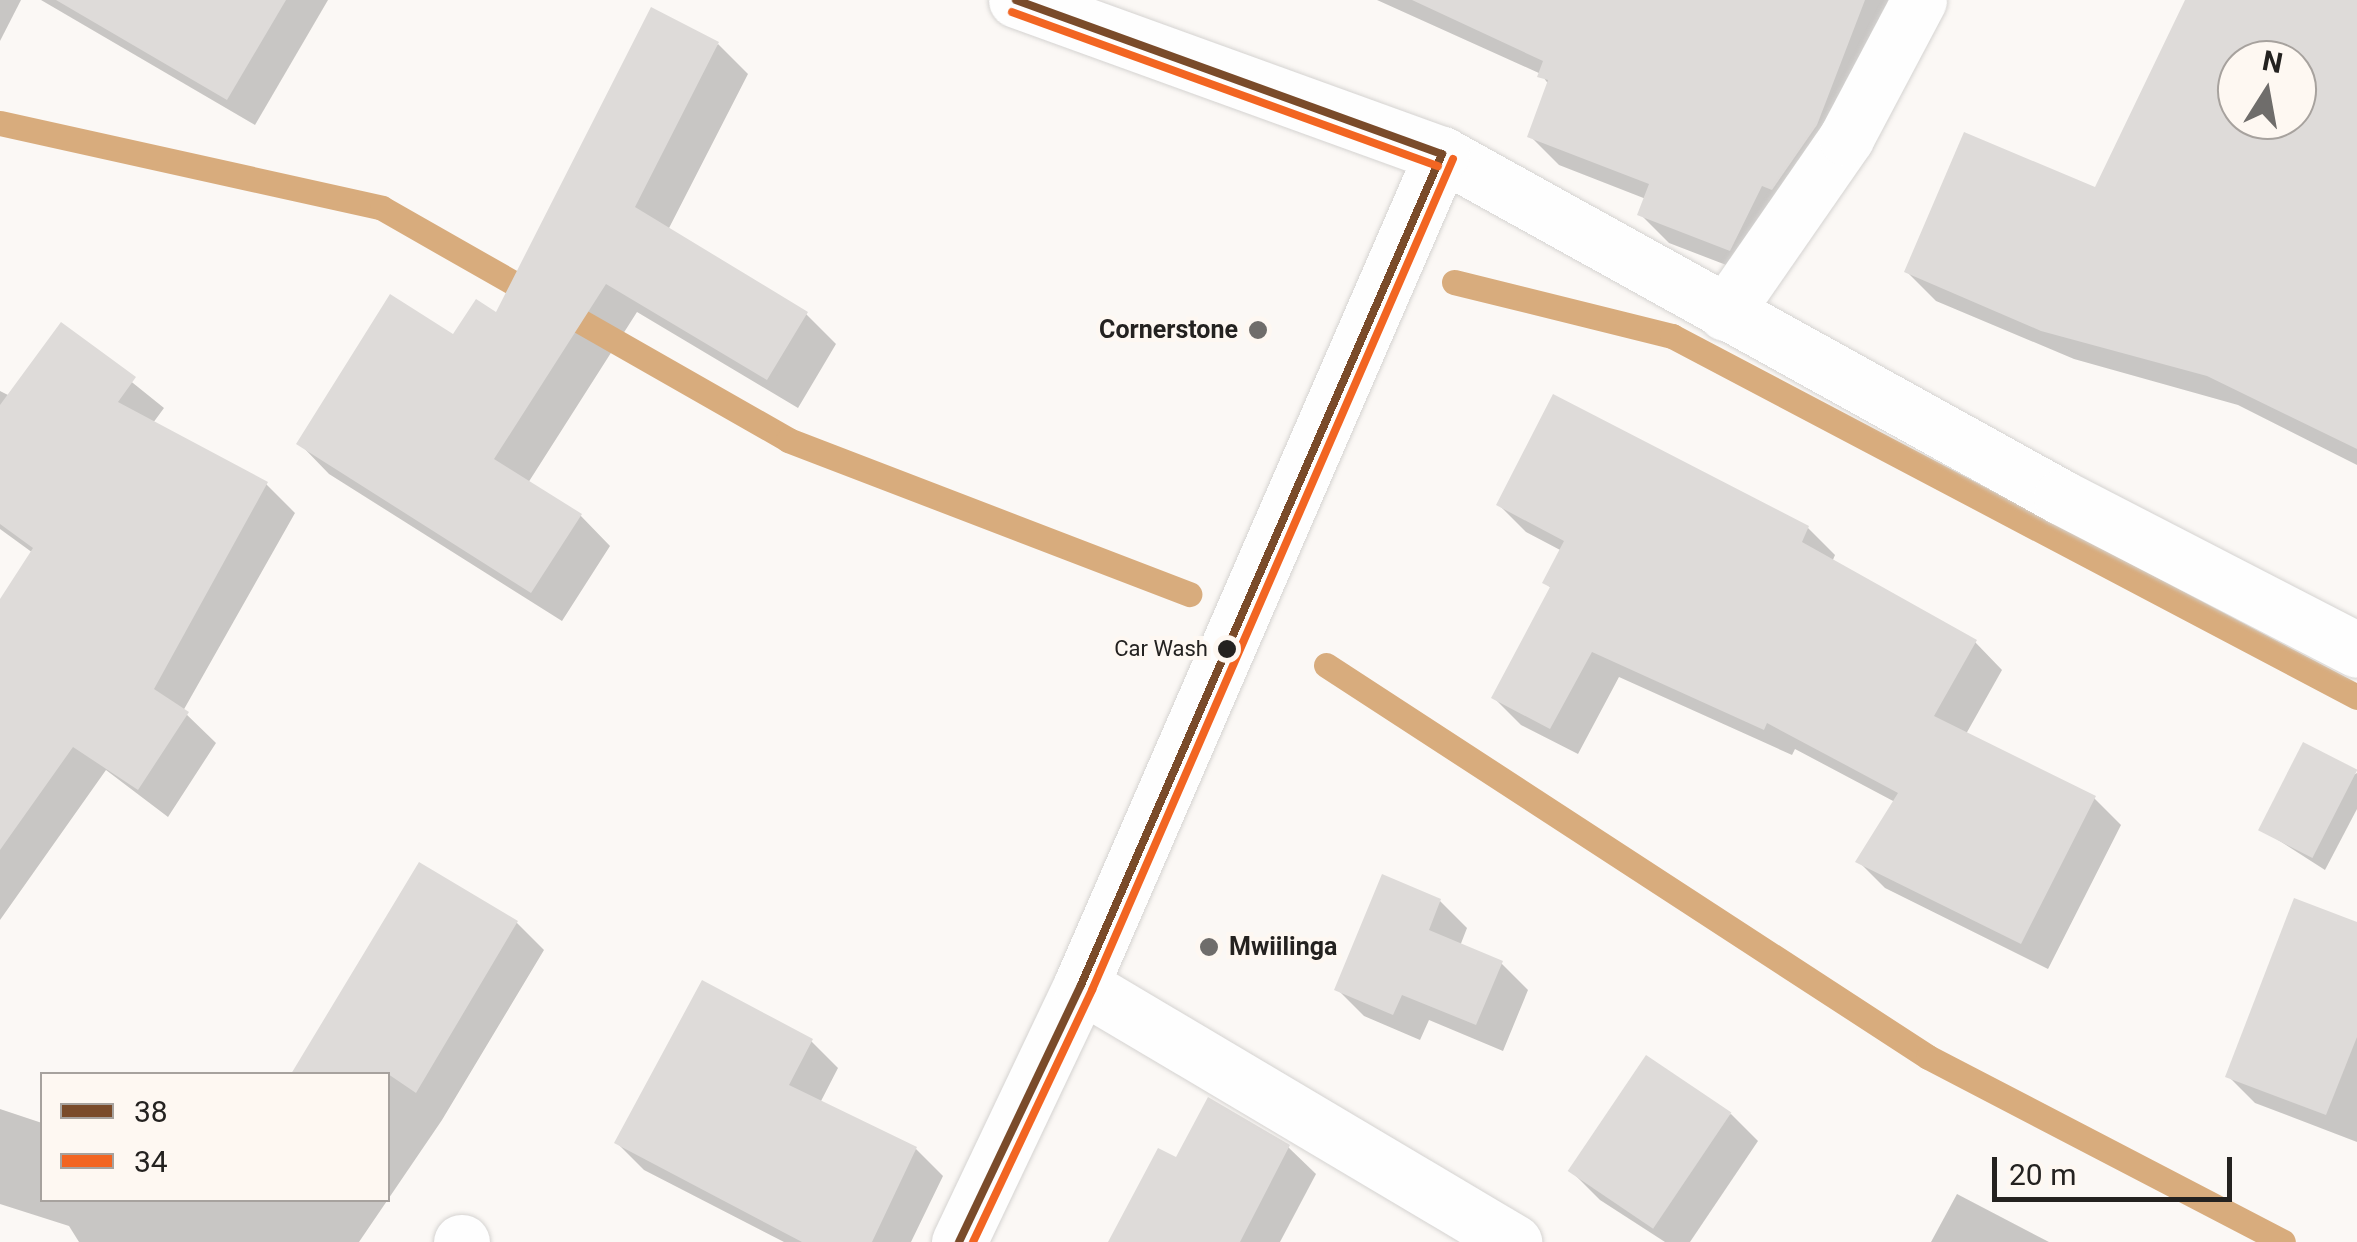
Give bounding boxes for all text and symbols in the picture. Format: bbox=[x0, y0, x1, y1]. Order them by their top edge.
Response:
north arrow bbox=[2217, 40, 2317, 140]
text: N bbox=[2260, 44, 2285, 80]
place label: Cornerstone bbox=[1099, 315, 1238, 345]
marker: Cornerstone bbox=[1247, 319, 1269, 341]
place label: Car Wash bbox=[1114, 636, 1208, 662]
marker: Car Wash bbox=[1217, 639, 1237, 659]
place label: Mwiilinga bbox=[1229, 932, 1337, 962]
marker: Mwiilinga bbox=[1198, 936, 1220, 958]
legend bbox=[40, 1072, 390, 1202]
text: 38 bbox=[134, 1094, 168, 1129]
scale bar bbox=[1997, 1137, 2237, 1199]
text: 34 bbox=[134, 1144, 168, 1179]
text: 20 m bbox=[2009, 1157, 2076, 1192]

